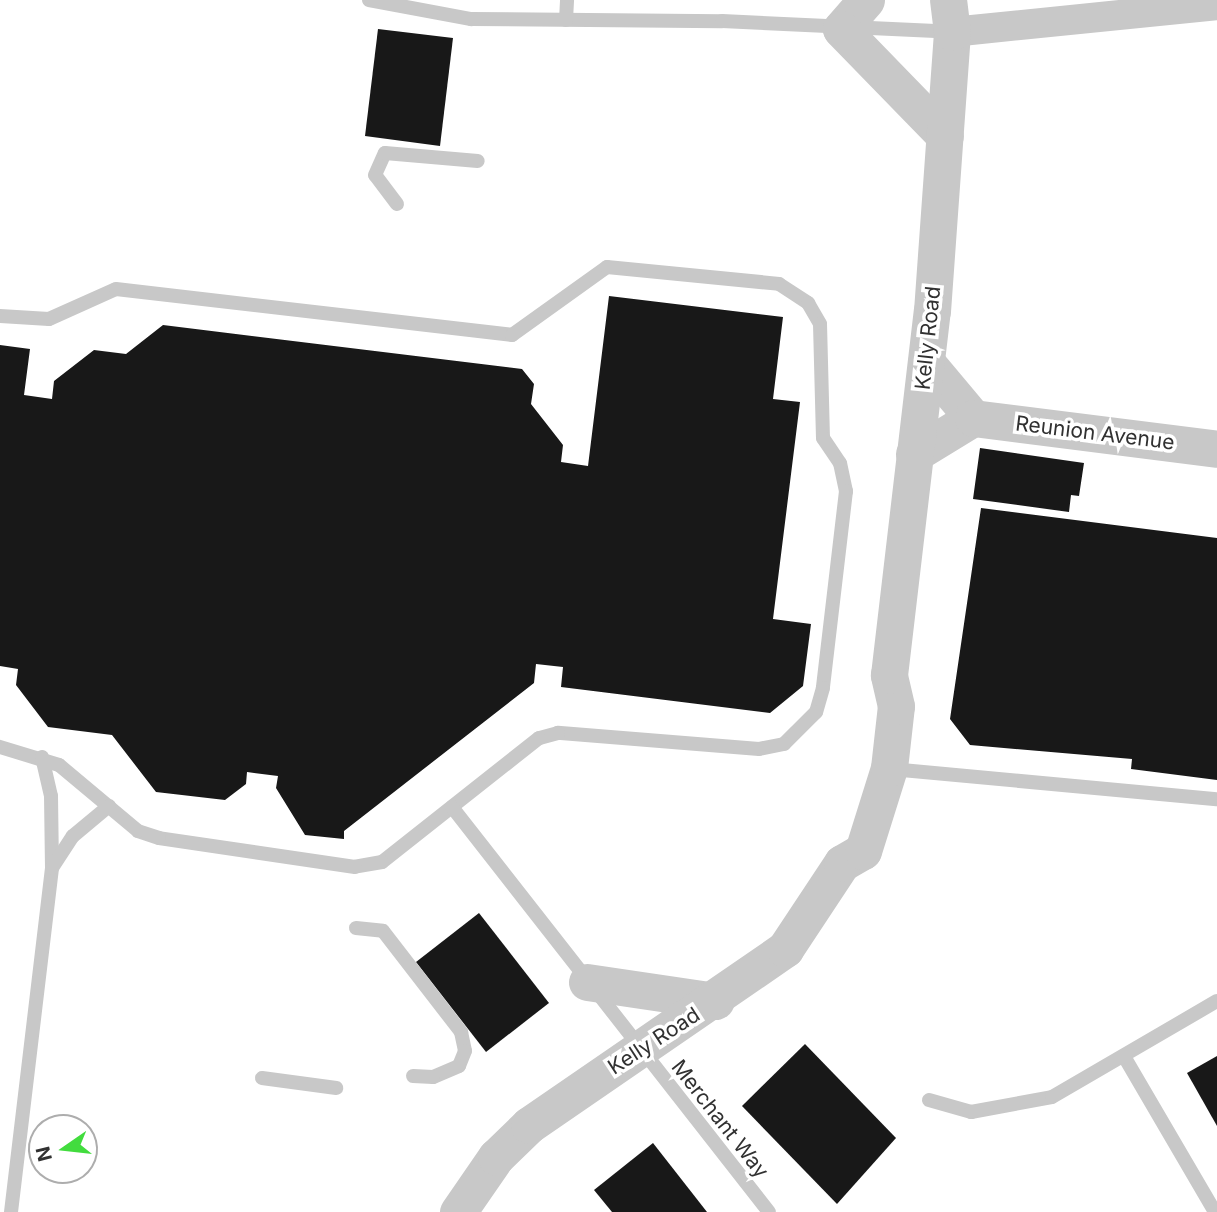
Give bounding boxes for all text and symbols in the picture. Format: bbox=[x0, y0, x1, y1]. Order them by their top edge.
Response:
street label: Kelly Road bbox=[910, 285, 946, 391]
street label: Reunion Avenue bbox=[1014, 411, 1176, 455]
street label: Kelly Road bbox=[603, 1002, 705, 1080]
street label: Merchant Way bbox=[666, 1055, 774, 1183]
north arrow bbox=[28, 1114, 98, 1184]
text: N bbox=[31, 1144, 57, 1164]

